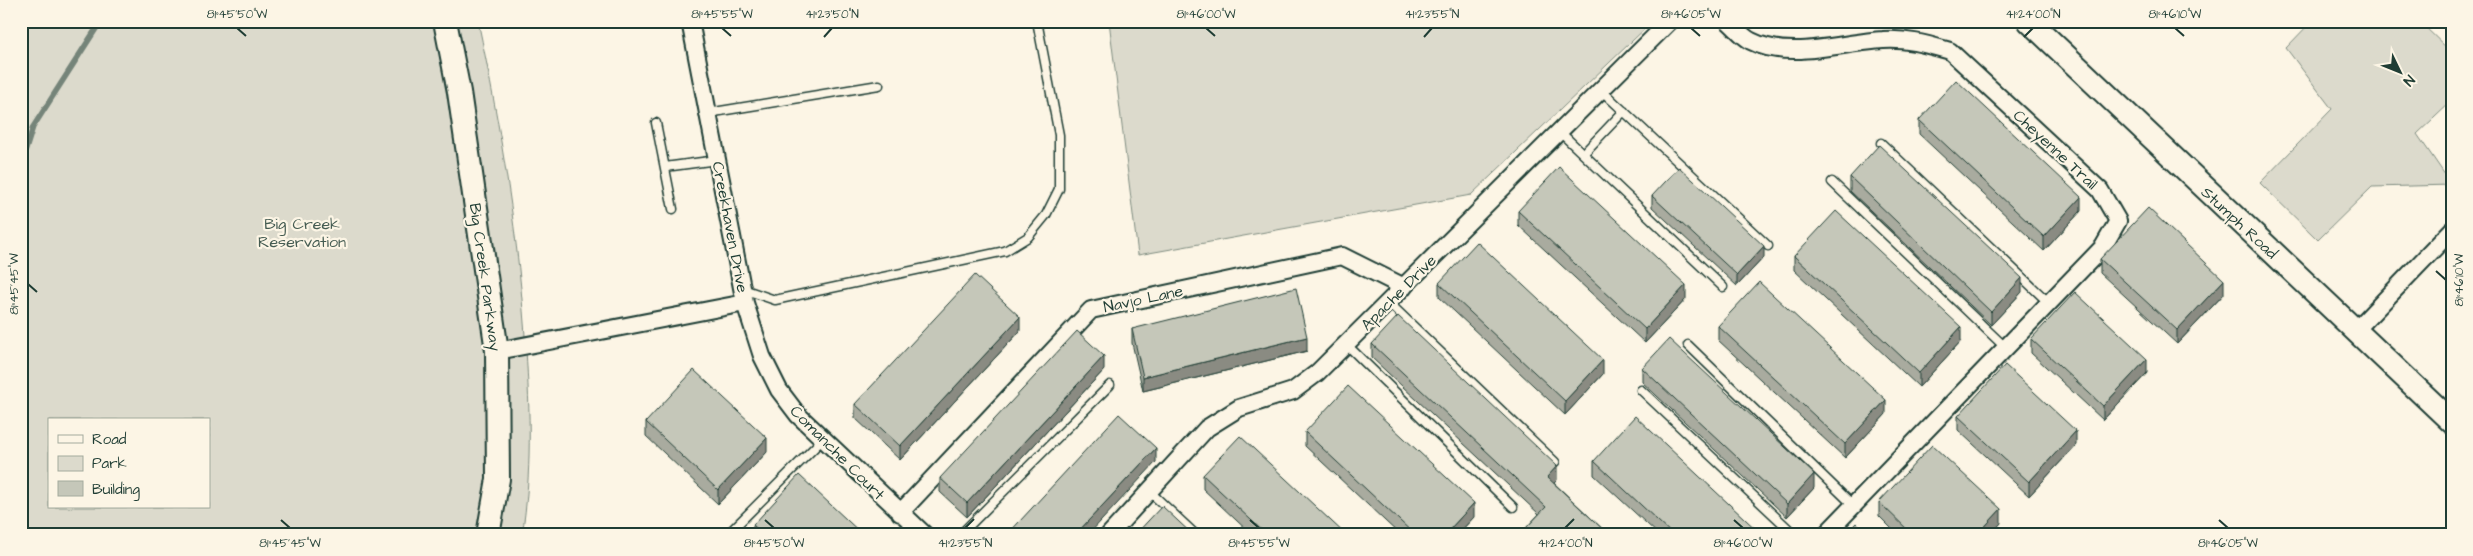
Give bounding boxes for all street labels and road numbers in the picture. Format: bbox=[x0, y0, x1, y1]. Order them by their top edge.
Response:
street label: Cheyenne Trail bbox=[2008, 105, 2102, 195]
street label: Creekhaven Drive bbox=[707, 160, 754, 295]
street label: Stumph Road bbox=[2196, 182, 2282, 264]
street label: Big Creek Parkway bbox=[463, 202, 506, 353]
street label: Apache Drive bbox=[1356, 250, 1442, 335]
street label: Navjo Lane bbox=[1102, 280, 1185, 318]
street label: Comanche Court bbox=[785, 400, 890, 505]

